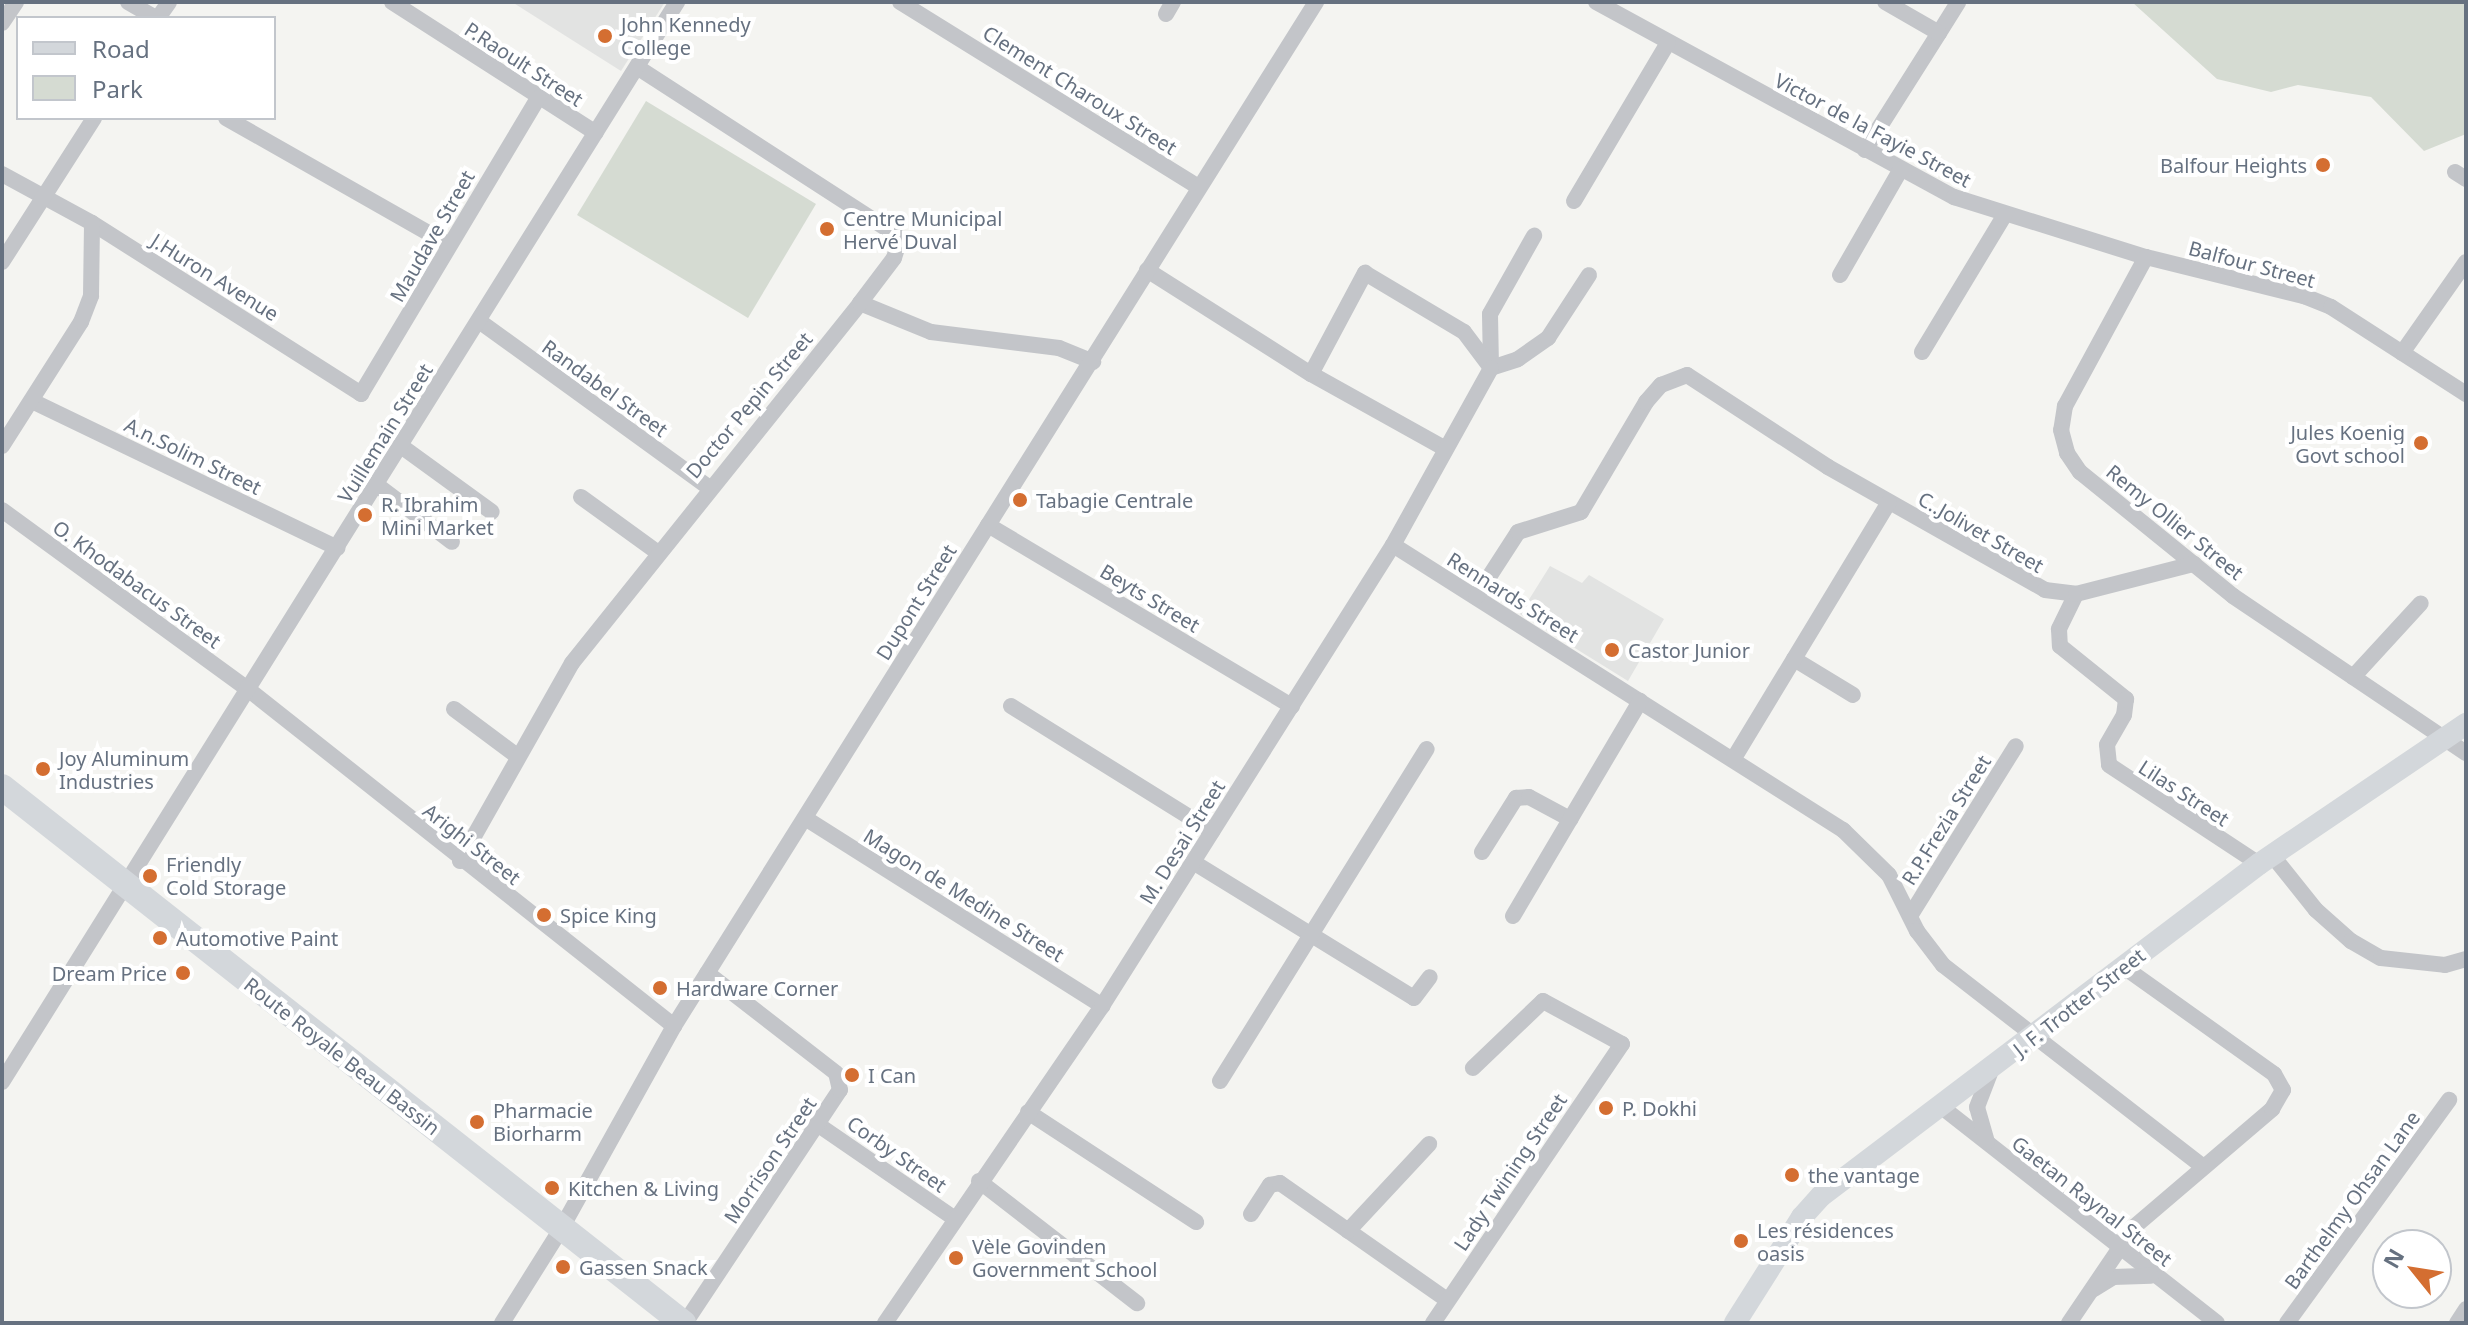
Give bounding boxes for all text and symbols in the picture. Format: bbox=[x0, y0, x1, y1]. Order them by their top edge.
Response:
place label: John Kennedy College bbox=[621, 12, 751, 59]
legend bbox=[16, 16, 276, 120]
street label: P.Raoult Street bbox=[460, 17, 588, 111]
street label: Clement Charoux Street bbox=[979, 20, 1181, 160]
marker: John Kennedy College bbox=[596, 27, 614, 45]
text: Road bbox=[92, 32, 150, 65]
street label: Victor de la Fayie Street bbox=[1771, 68, 1975, 192]
text: Park bbox=[92, 72, 143, 105]
place label: Balfour Heights bbox=[2160, 153, 2307, 177]
marker: Balfour Heights bbox=[2314, 156, 2332, 174]
street label: Maudave Street bbox=[385, 166, 479, 306]
place label: Centre Municipal Hervé Duval bbox=[843, 206, 1002, 253]
marker: Centre Municipal Hervé Duval bbox=[818, 220, 836, 238]
street label: J.Huron Avenue bbox=[147, 228, 283, 326]
street label: Balfour Street bbox=[2186, 236, 2318, 292]
street label: Doctor Pepin Street bbox=[681, 327, 817, 483]
street label: Randabel Street bbox=[538, 334, 672, 442]
street label: Vuillemain Street bbox=[333, 359, 437, 507]
street label: A.n.Solim Street bbox=[121, 413, 265, 499]
place label: Jules Koenig Govt school bbox=[2290, 420, 2405, 467]
marker: Jules Koenig Govt school bbox=[2412, 434, 2430, 452]
street label: Remy Ollier Street bbox=[2102, 459, 2248, 585]
street label: C..Jolivet Street bbox=[1914, 486, 2048, 578]
place label: Tabagie Centrale bbox=[1036, 488, 1193, 512]
marker: Tabagie Centrale bbox=[1011, 491, 1029, 509]
place label: R. Ibrahim Mini Market bbox=[381, 492, 494, 539]
marker: R. Ibrahim Mini Market bbox=[356, 506, 374, 524]
street label: O. Khodabacus Street bbox=[48, 515, 226, 653]
street label: Dupont Street bbox=[871, 540, 961, 664]
street label: Rennards Street bbox=[1443, 547, 1583, 647]
street label: Beyts Street bbox=[1096, 559, 1204, 637]
place label: Castor Junior bbox=[1628, 638, 1750, 662]
marker: Castor Junior bbox=[1603, 641, 1621, 659]
place label: Joy Aluminum Industries bbox=[59, 746, 189, 793]
street label: R.P.Frezia Street bbox=[1896, 751, 1996, 889]
street label: Lilas Street bbox=[2134, 755, 2234, 831]
marker: Joy Aluminum Industries bbox=[34, 760, 52, 778]
street label: M. Desai Street bbox=[1134, 776, 1230, 908]
street label: Arighi Street bbox=[418, 799, 526, 889]
street label: Magon de Medine Street bbox=[859, 823, 1069, 967]
place label: Friendly Cold Storage bbox=[166, 852, 286, 899]
marker: Friendly Cold Storage bbox=[141, 867, 159, 885]
place label: Spice King bbox=[560, 903, 657, 927]
marker: Spice King bbox=[535, 906, 553, 924]
place label: Automotive Paint bbox=[176, 926, 338, 950]
marker: Automotive Paint bbox=[151, 929, 169, 947]
street label: J. F. Trotter Street bbox=[2008, 943, 2150, 1061]
place label: Dream Price bbox=[52, 961, 167, 985]
marker: Dream Price bbox=[174, 964, 192, 982]
street label: Route Royale Beau Bassin bbox=[239, 972, 445, 1140]
place label: Hardware Corner bbox=[676, 976, 838, 1000]
marker: Hardware Corner bbox=[651, 979, 669, 997]
place label: I Can bbox=[868, 1063, 916, 1087]
marker: I Can bbox=[843, 1066, 861, 1084]
street label: Lady Twining Street bbox=[1449, 1089, 1571, 1255]
street label: Morrison Street bbox=[719, 1092, 821, 1228]
place label: P. Dokhi bbox=[1622, 1096, 1697, 1120]
place label: Pharmacie Biorharm bbox=[493, 1098, 593, 1145]
marker: P. Dokhi bbox=[1597, 1099, 1615, 1117]
street label: Barthelmy Ohsan Lane bbox=[2279, 1106, 2425, 1294]
street label: Corby Street bbox=[843, 1111, 951, 1197]
marker: Pharmacie Biorharm bbox=[468, 1113, 486, 1131]
street label: Gaetan Raynal Street bbox=[2007, 1131, 2177, 1271]
place label: the vantage bbox=[1808, 1163, 1920, 1187]
marker: the vantage bbox=[1783, 1166, 1801, 1184]
place label: Kitchen & Living bbox=[568, 1176, 719, 1200]
marker: Kitchen & Living bbox=[543, 1179, 561, 1197]
place label: Les résidences oasis bbox=[1757, 1218, 1894, 1265]
north arrow bbox=[2372, 1229, 2452, 1309]
marker: Les résidences oasis bbox=[1732, 1232, 1750, 1250]
place label: Vèle Govinden Government School bbox=[972, 1234, 1157, 1281]
text: N bbox=[2375, 1243, 2410, 1273]
marker: Vèle Govinden Government School bbox=[947, 1249, 965, 1267]
place label: Gassen Snack bbox=[579, 1255, 708, 1279]
marker: Gassen Snack bbox=[554, 1258, 572, 1276]

